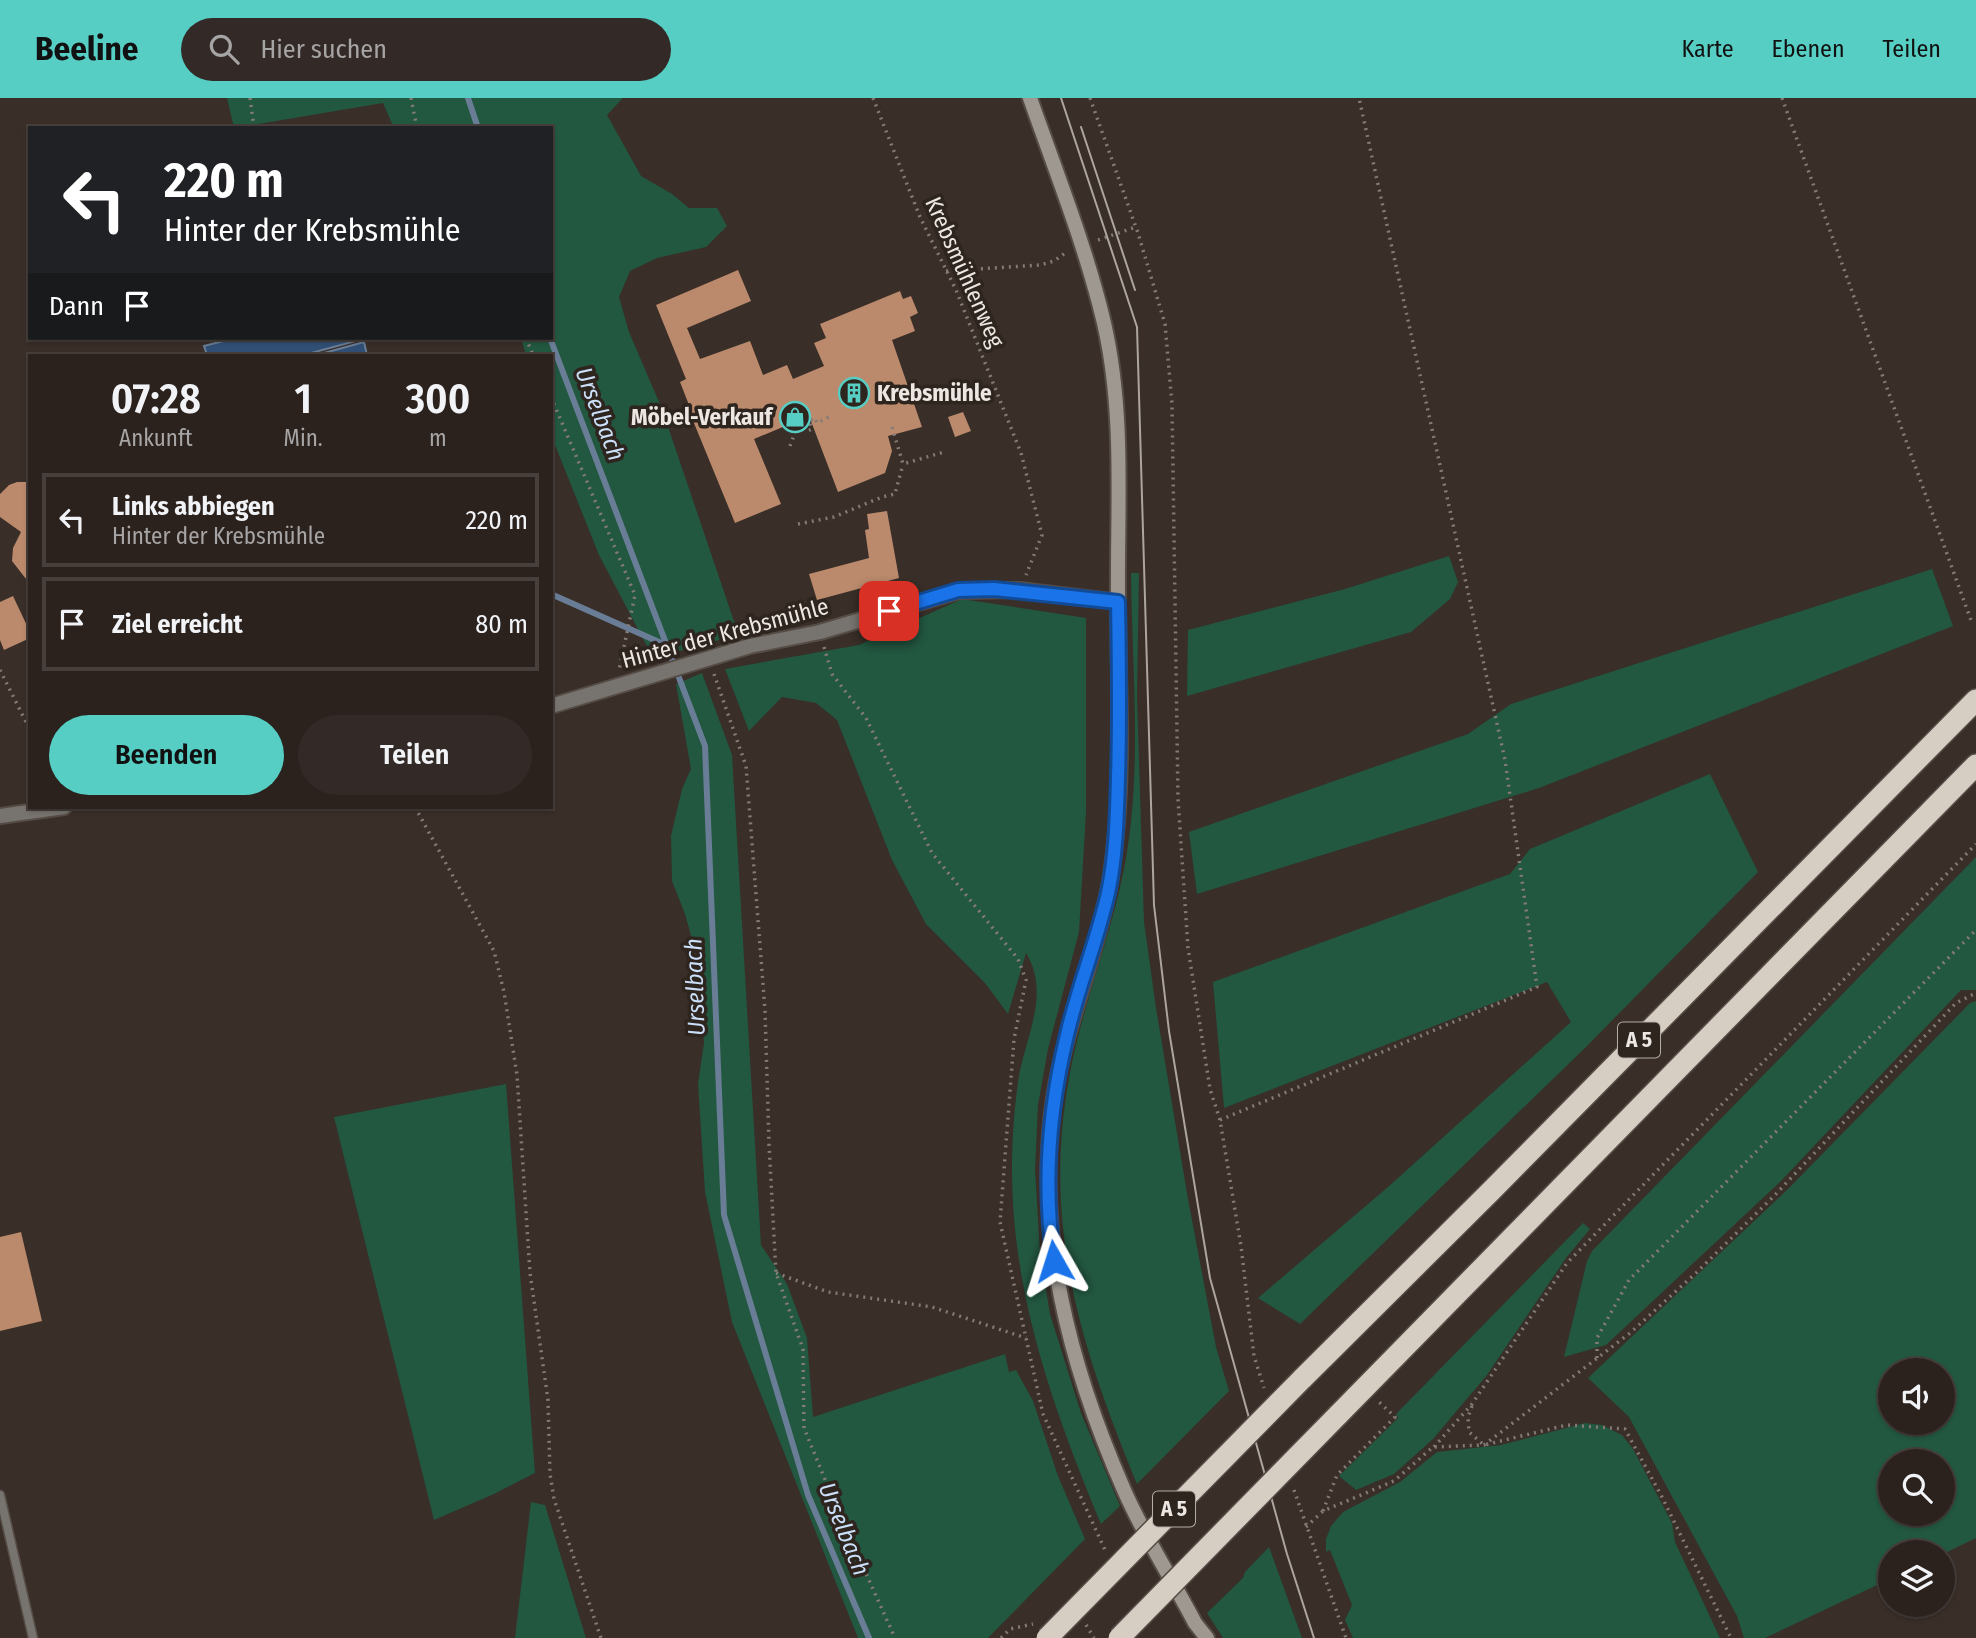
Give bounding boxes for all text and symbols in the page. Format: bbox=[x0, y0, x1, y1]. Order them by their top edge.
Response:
search box bbox=[181, 18, 671, 81]
text: Beeline bbox=[35, 29, 139, 69]
icon: search bbox=[205, 30, 243, 68]
text: Hier suchen bbox=[261, 34, 387, 65]
text: Karte bbox=[1682, 35, 1734, 63]
text: Ebenen bbox=[1772, 35, 1845, 63]
text: Teilen bbox=[1883, 35, 1941, 63]
text: 220 m bbox=[164, 151, 284, 210]
icon: left bbox=[49, 154, 140, 245]
street label: Krebsmühlenweg bbox=[919, 193, 1011, 352]
text: Hinter der Krebsmühle bbox=[164, 211, 460, 249]
icon: arrive bbox=[118, 287, 156, 325]
text: Dann bbox=[49, 291, 104, 322]
water label: Urselbach bbox=[569, 363, 631, 465]
text: 07:28 bbox=[111, 374, 201, 424]
text: 1 bbox=[294, 374, 312, 424]
text: 300 bbox=[405, 374, 470, 424]
building icon: Krebsmühle bbox=[837, 376, 871, 410]
place label: Krebsmühle bbox=[877, 379, 992, 407]
shop icon: Möbel-Verkauf bbox=[778, 400, 812, 434]
place label: Möbel-Verkauf bbox=[631, 403, 774, 431]
text: Ankunft bbox=[119, 424, 193, 452]
text: Min. bbox=[284, 424, 323, 452]
text: m bbox=[429, 424, 447, 452]
text: Links abbiegen bbox=[112, 491, 275, 522]
icon: left bbox=[53, 501, 91, 539]
text: 220 m bbox=[465, 505, 528, 536]
text: Hinter der Krebsmühle bbox=[112, 522, 325, 550]
pin bbox=[859, 581, 919, 641]
street label: Hinter der Krebsmühle bbox=[618, 592, 832, 674]
icon: arrive bbox=[870, 592, 908, 630]
icon: arrive bbox=[53, 605, 91, 643]
text: Ziel erreicht bbox=[112, 609, 243, 640]
text: 80 m bbox=[475, 609, 528, 640]
button: Beenden bbox=[49, 715, 284, 795]
button: Teilen bbox=[298, 715, 532, 795]
water label: Urselbach bbox=[679, 938, 711, 1036]
road number: A 5 bbox=[1618, 1023, 1660, 1058]
position arrow bbox=[1017, 1224, 1091, 1298]
map controls bbox=[1878, 1358, 1955, 1617]
button: sound bbox=[1878, 1358, 1955, 1435]
button: search bbox=[1878, 1449, 1955, 1526]
water label: Urselbach bbox=[813, 1478, 875, 1580]
road number: A 5 bbox=[1153, 1492, 1195, 1526]
button: layers bbox=[1878, 1540, 1955, 1617]

